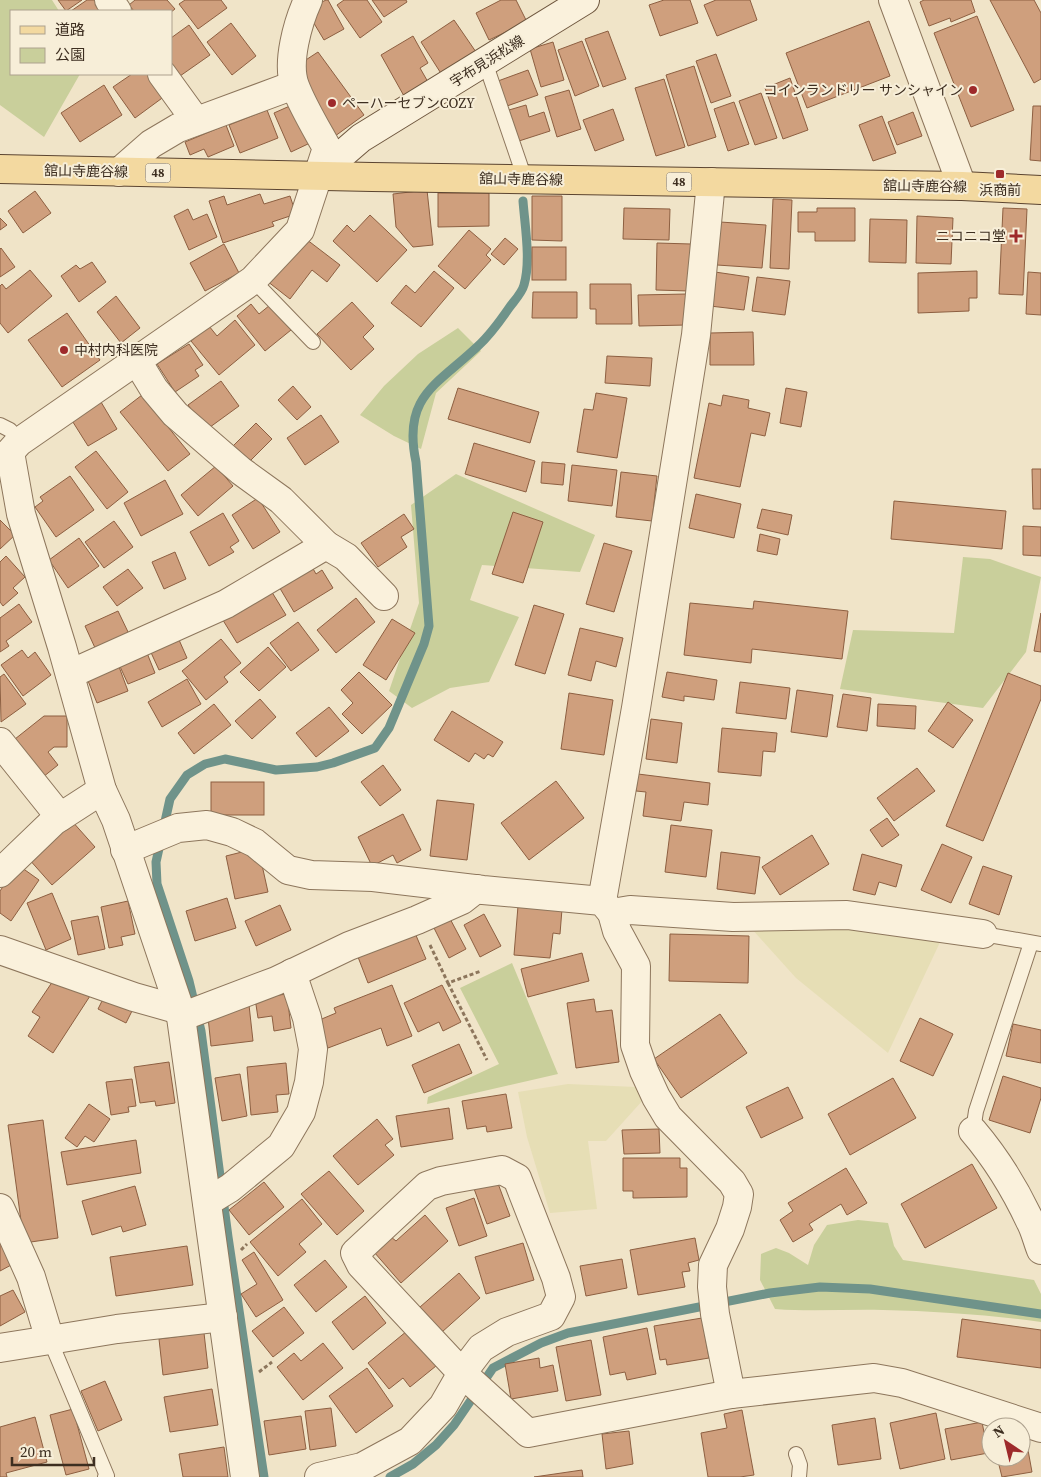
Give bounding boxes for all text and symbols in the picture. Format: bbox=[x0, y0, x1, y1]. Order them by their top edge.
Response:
legend bbox=[10, 10, 172, 75]
text: 道路 bbox=[55, 19, 85, 40]
street label: 宇布見浜松線 bbox=[446, 30, 528, 92]
text: 公園 bbox=[55, 44, 85, 65]
place label: コインランドリー サンシャイン bbox=[764, 80, 963, 100]
marker: コインランドリー サンシャイン bbox=[967, 84, 979, 96]
place label: ペーハーセブンCOZY bbox=[342, 93, 475, 113]
marker: ペーハーセブンCOZY bbox=[326, 97, 338, 109]
street label: 舘山寺鹿谷線 bbox=[44, 160, 128, 182]
road number: 48 bbox=[146, 164, 170, 182]
street label: 舘山寺鹿谷線 bbox=[479, 168, 563, 190]
marker: 浜商前 bbox=[994, 168, 1006, 180]
road number: 48 bbox=[666, 172, 692, 192]
street label: 舘山寺鹿谷線 bbox=[883, 175, 967, 197]
place label: 浜商前 bbox=[979, 180, 1021, 200]
place label: ニコニコ堂 bbox=[936, 226, 1006, 246]
marker: ニコニコ堂 bbox=[1010, 230, 1022, 242]
place label: 中村内科医院 bbox=[74, 340, 158, 360]
marker: 中村内科医院 bbox=[58, 344, 70, 356]
north arrow bbox=[981, 1417, 1031, 1467]
text: N bbox=[989, 1420, 1008, 1442]
scale bar bbox=[12, 1434, 95, 1466]
text: 20 m bbox=[20, 1441, 52, 1462]

